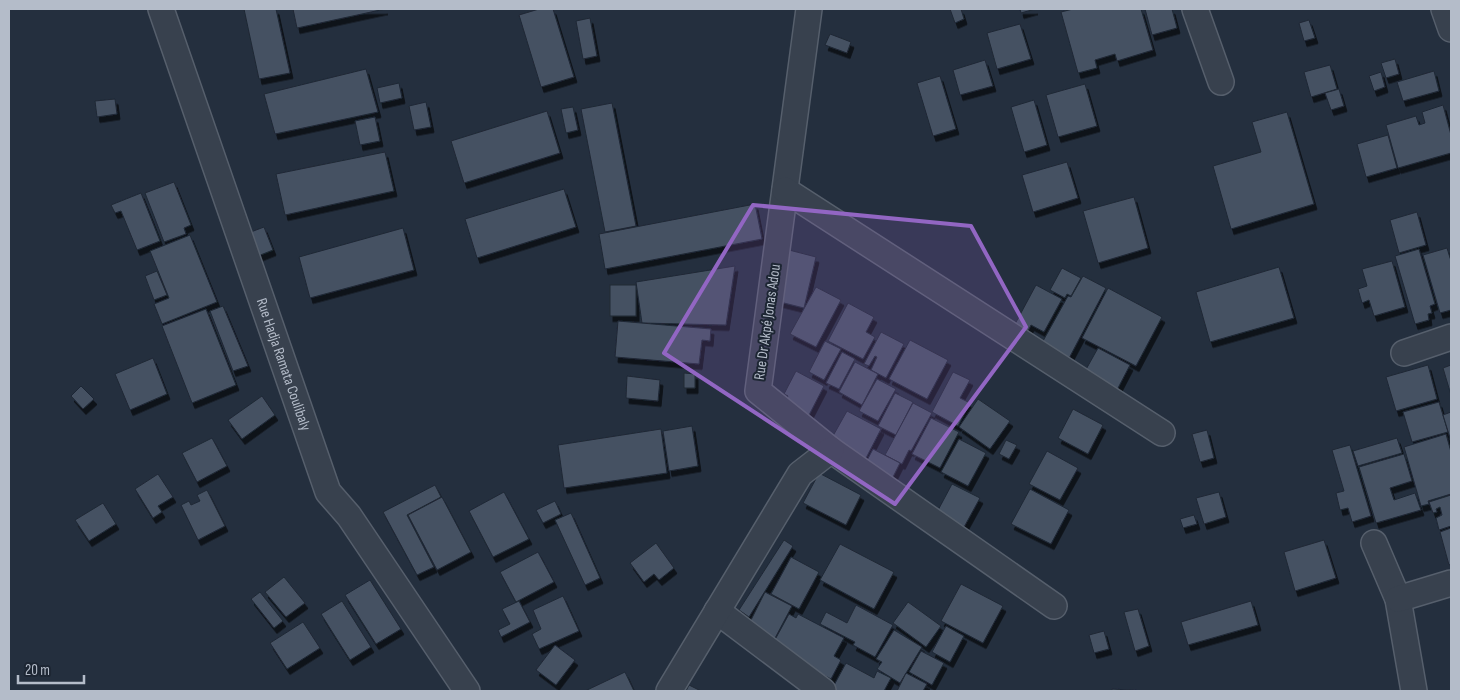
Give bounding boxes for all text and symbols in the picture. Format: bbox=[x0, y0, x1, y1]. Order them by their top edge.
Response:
street label: Rue Dr Akpé Jonas Adou bbox=[750, 263, 785, 381]
street label: Rue Hadja Ramata Coulibaly bbox=[252, 296, 315, 433]
scale bar bbox=[18, 652, 84, 684]
text: 20 m bbox=[25, 661, 50, 680]

